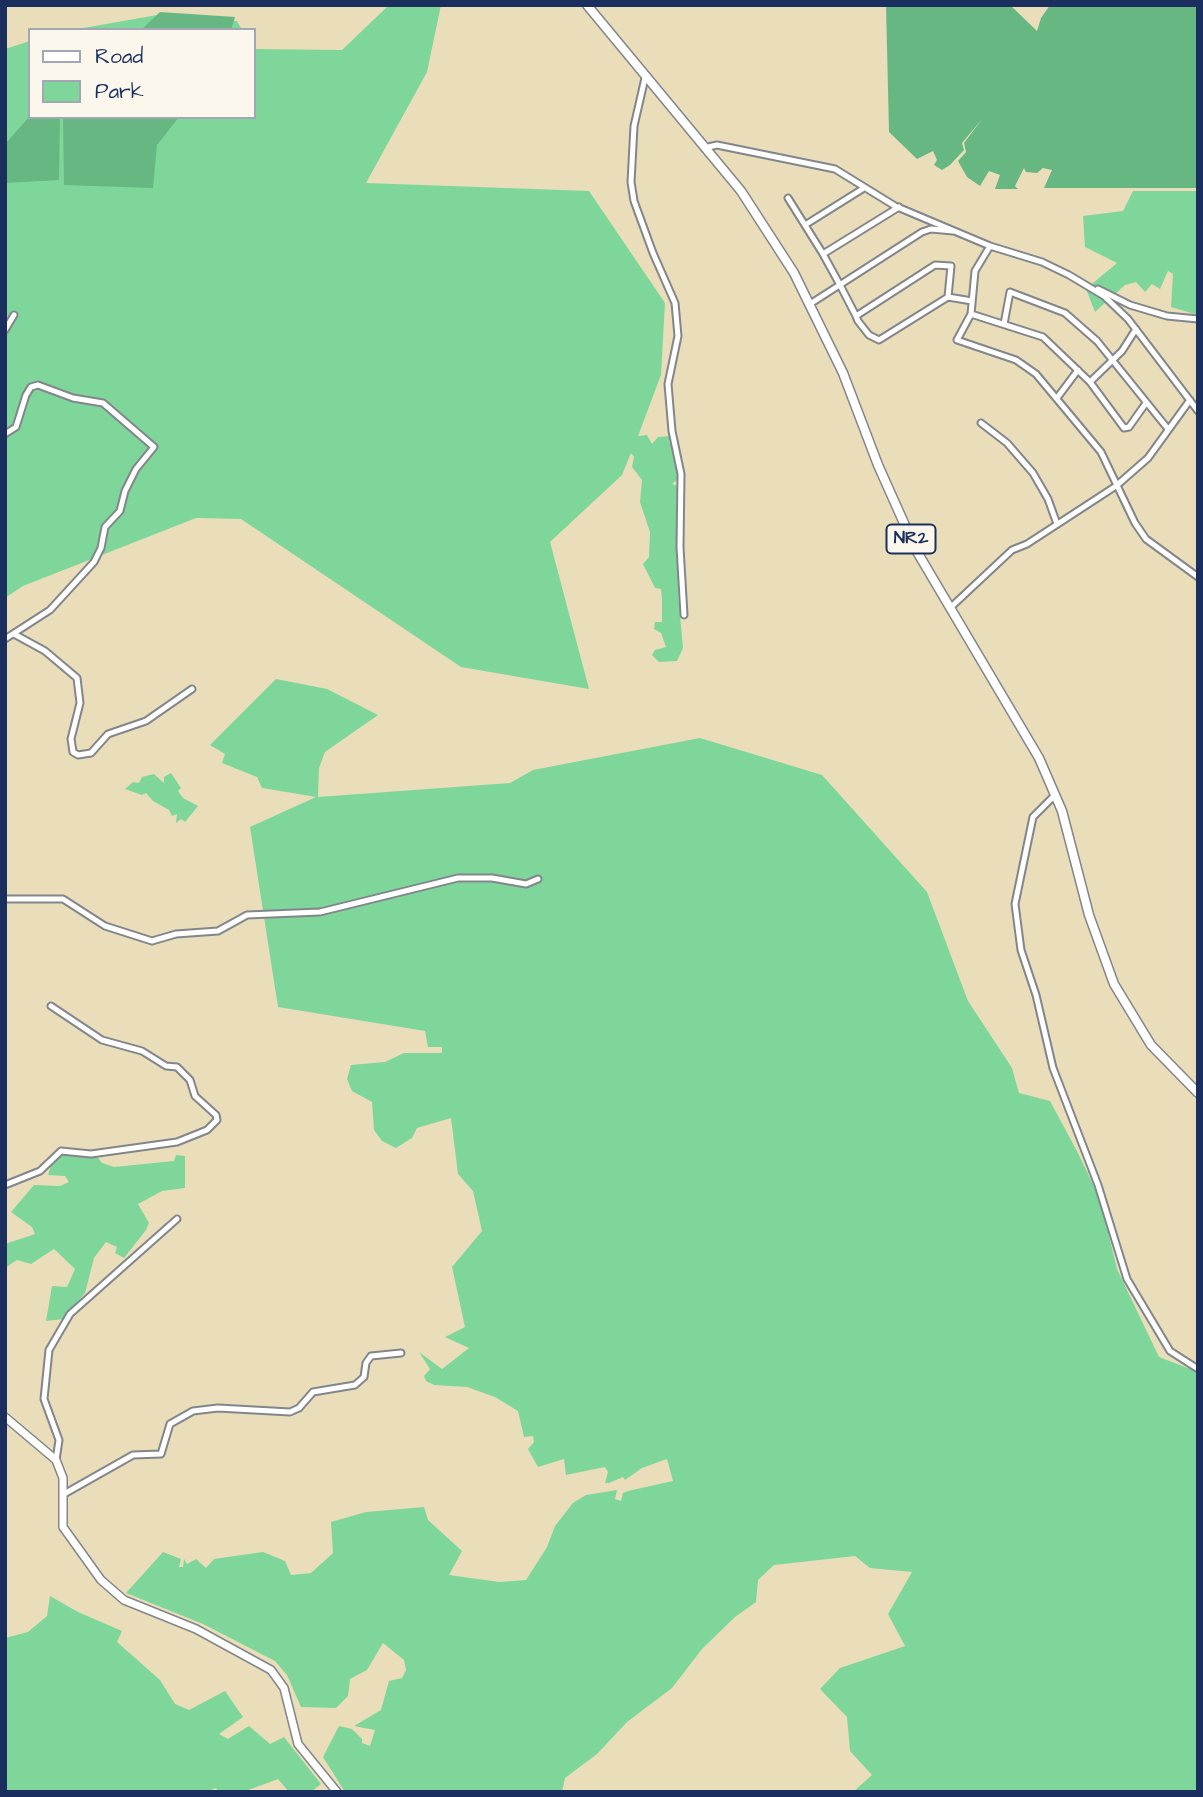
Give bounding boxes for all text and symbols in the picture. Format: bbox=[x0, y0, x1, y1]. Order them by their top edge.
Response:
legend bbox=[28, 28, 256, 119]
text: Road bbox=[95, 42, 143, 71]
text: Park bbox=[95, 77, 144, 106]
road number: NR2 bbox=[886, 524, 936, 554]

